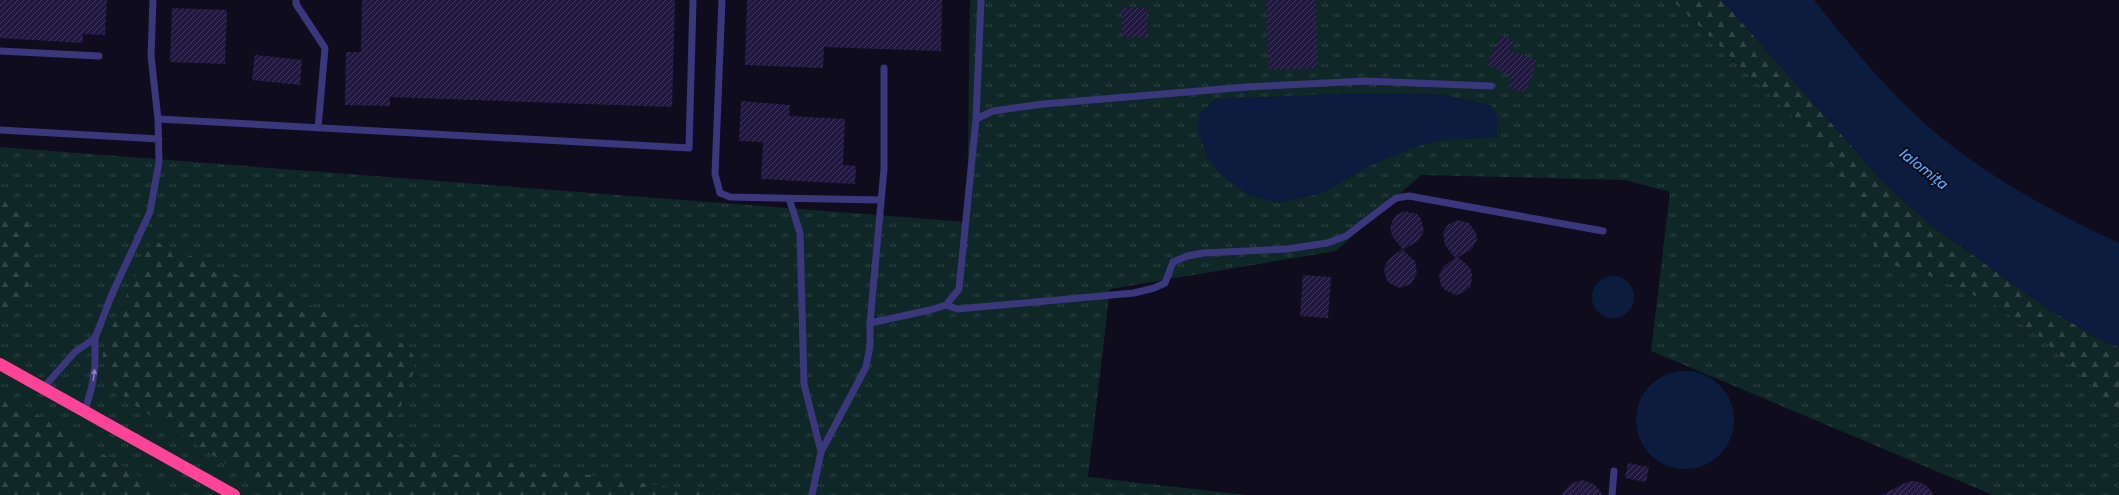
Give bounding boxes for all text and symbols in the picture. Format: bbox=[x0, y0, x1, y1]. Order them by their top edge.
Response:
water label: Ialomița bbox=[1896, 144, 1952, 194]
one-way arrow bbox=[90, 369, 97, 381]

